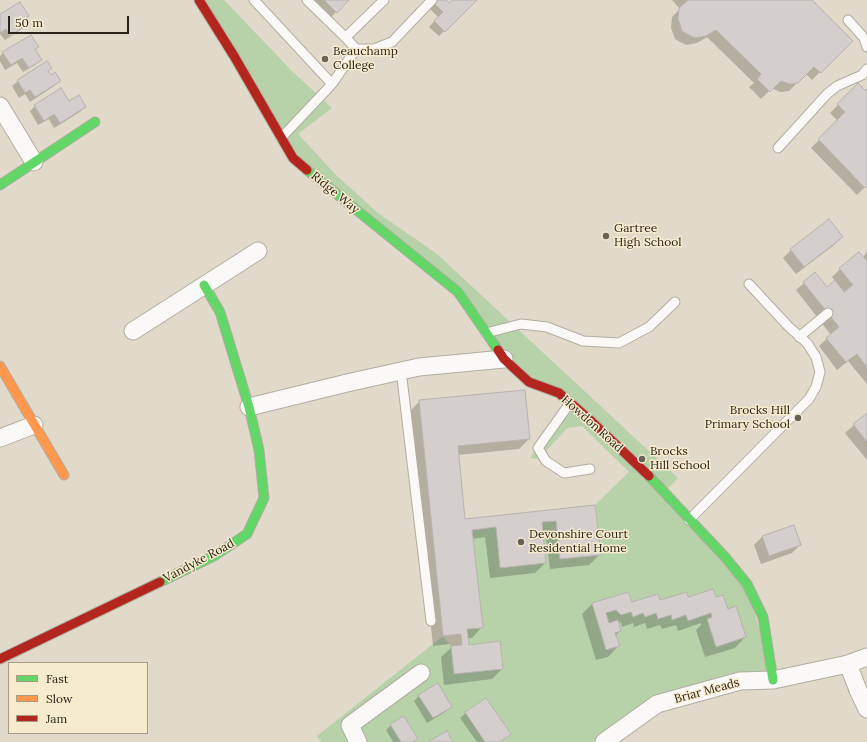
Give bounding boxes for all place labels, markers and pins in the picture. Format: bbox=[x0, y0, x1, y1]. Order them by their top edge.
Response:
place label: Beauchamp College bbox=[333, 45, 398, 73]
marker: Beauchamp College bbox=[320, 54, 330, 64]
place label: Gartree High School bbox=[614, 222, 682, 250]
marker: Gartree High School bbox=[601, 231, 611, 241]
place label: Brocks Hill Primary School bbox=[705, 404, 790, 432]
marker: Brocks Hill Primary School bbox=[793, 413, 803, 423]
place label: Brocks Hill School bbox=[650, 445, 710, 473]
marker: Brocks Hill School bbox=[637, 454, 647, 464]
place label: Devonshire Court Residential Home bbox=[529, 528, 628, 556]
marker: Devonshire Court Residential Home bbox=[516, 537, 526, 547]

